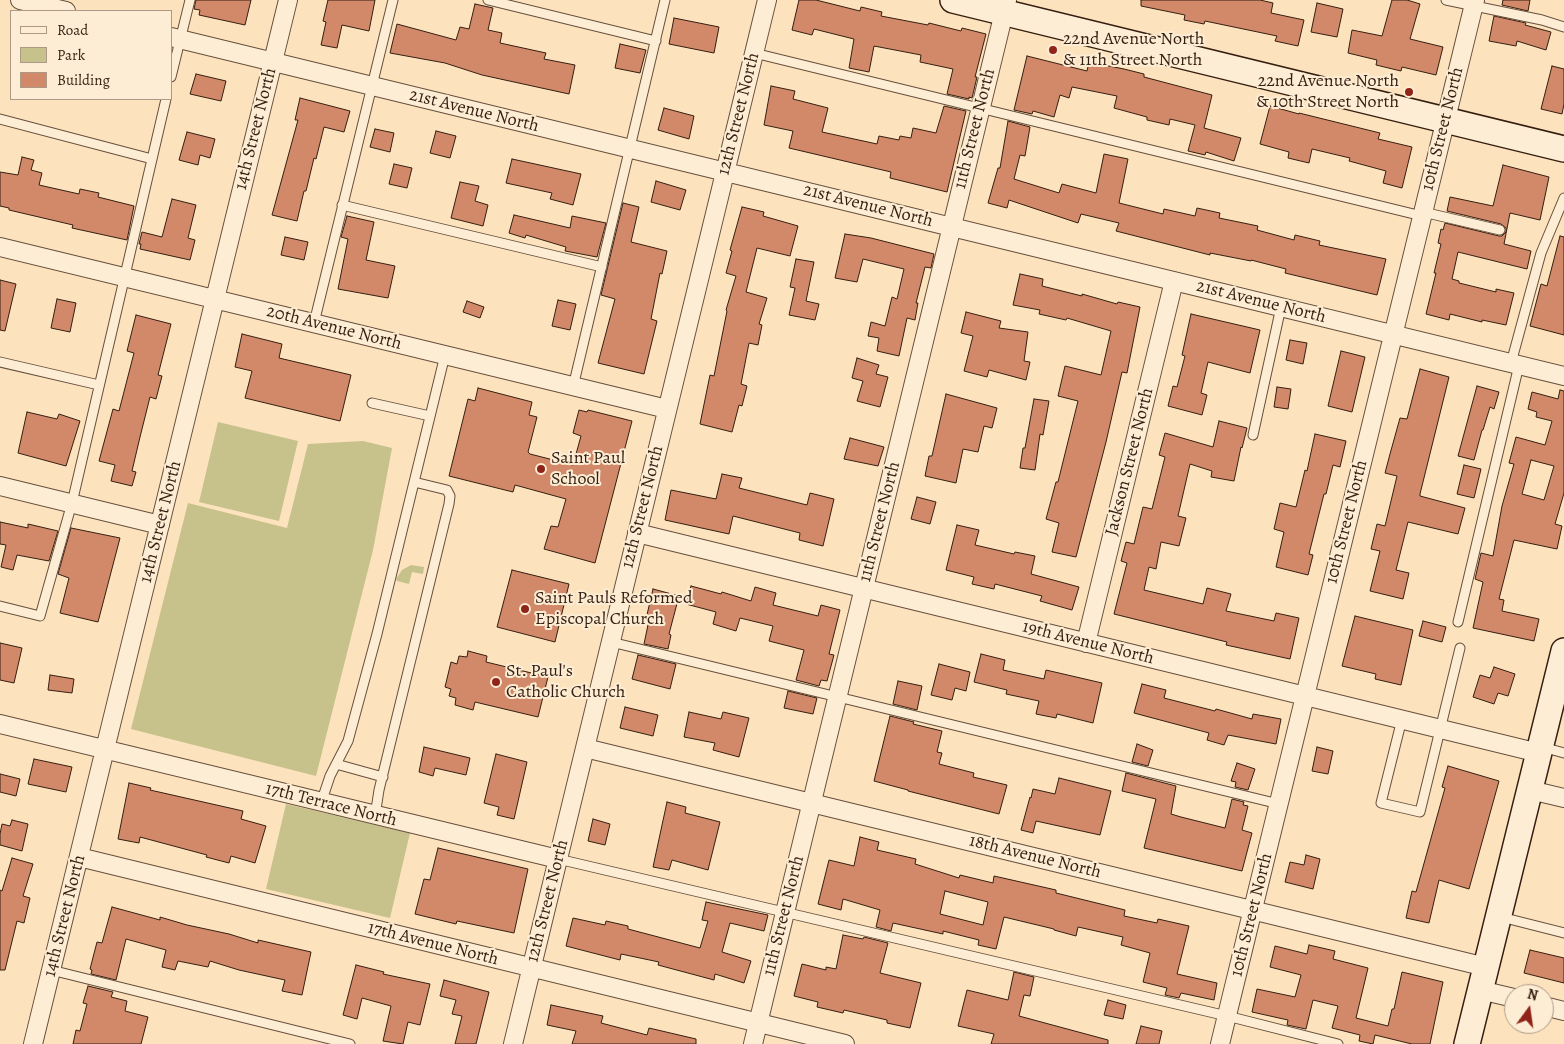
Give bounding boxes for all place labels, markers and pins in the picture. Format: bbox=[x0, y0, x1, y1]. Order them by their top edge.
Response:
place label: 22nd Avenue North & 11th Street North bbox=[1063, 29, 1204, 72]
marker: 22nd Avenue North & 11th Street North bbox=[1047, 44, 1059, 56]
place label: 22nd Avenue North & 10th Street North bbox=[1256, 71, 1399, 114]
marker: 22nd Avenue North & 10th Street North bbox=[1403, 86, 1415, 98]
place label: Saint Paul School bbox=[551, 448, 625, 490]
marker: Saint Paul School bbox=[535, 463, 547, 475]
place label: Saint Pauls Reformed Episcopal Church bbox=[535, 588, 693, 630]
marker: Saint Pauls Reformed Episcopal Church bbox=[519, 603, 531, 615]
place label: St. Paul's Catholic Church bbox=[506, 661, 625, 704]
marker: St. Paul's Catholic Church bbox=[490, 676, 502, 688]

